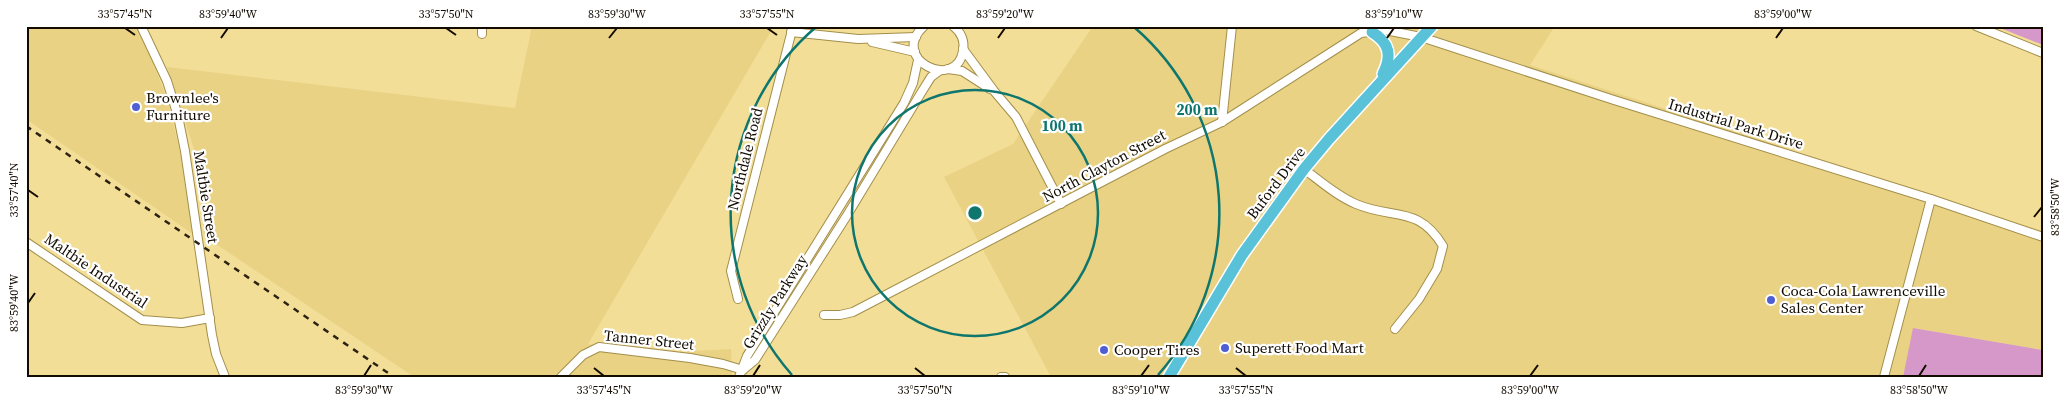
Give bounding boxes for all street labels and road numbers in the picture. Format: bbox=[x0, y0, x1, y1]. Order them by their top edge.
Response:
street label: Industrial Park Drive bbox=[1666, 93, 1806, 154]
street label: Northdale Road bbox=[722, 105, 768, 212]
street label: North Clayton Street bbox=[1038, 124, 1169, 207]
street label: Buford Drive bbox=[1241, 142, 1310, 223]
street label: Maltbie Street bbox=[189, 149, 224, 245]
street label: Maltbie Industrial bbox=[40, 228, 153, 313]
street label: Grizzly Parkway bbox=[737, 250, 812, 353]
street label: Tanner Street bbox=[603, 324, 695, 355]

